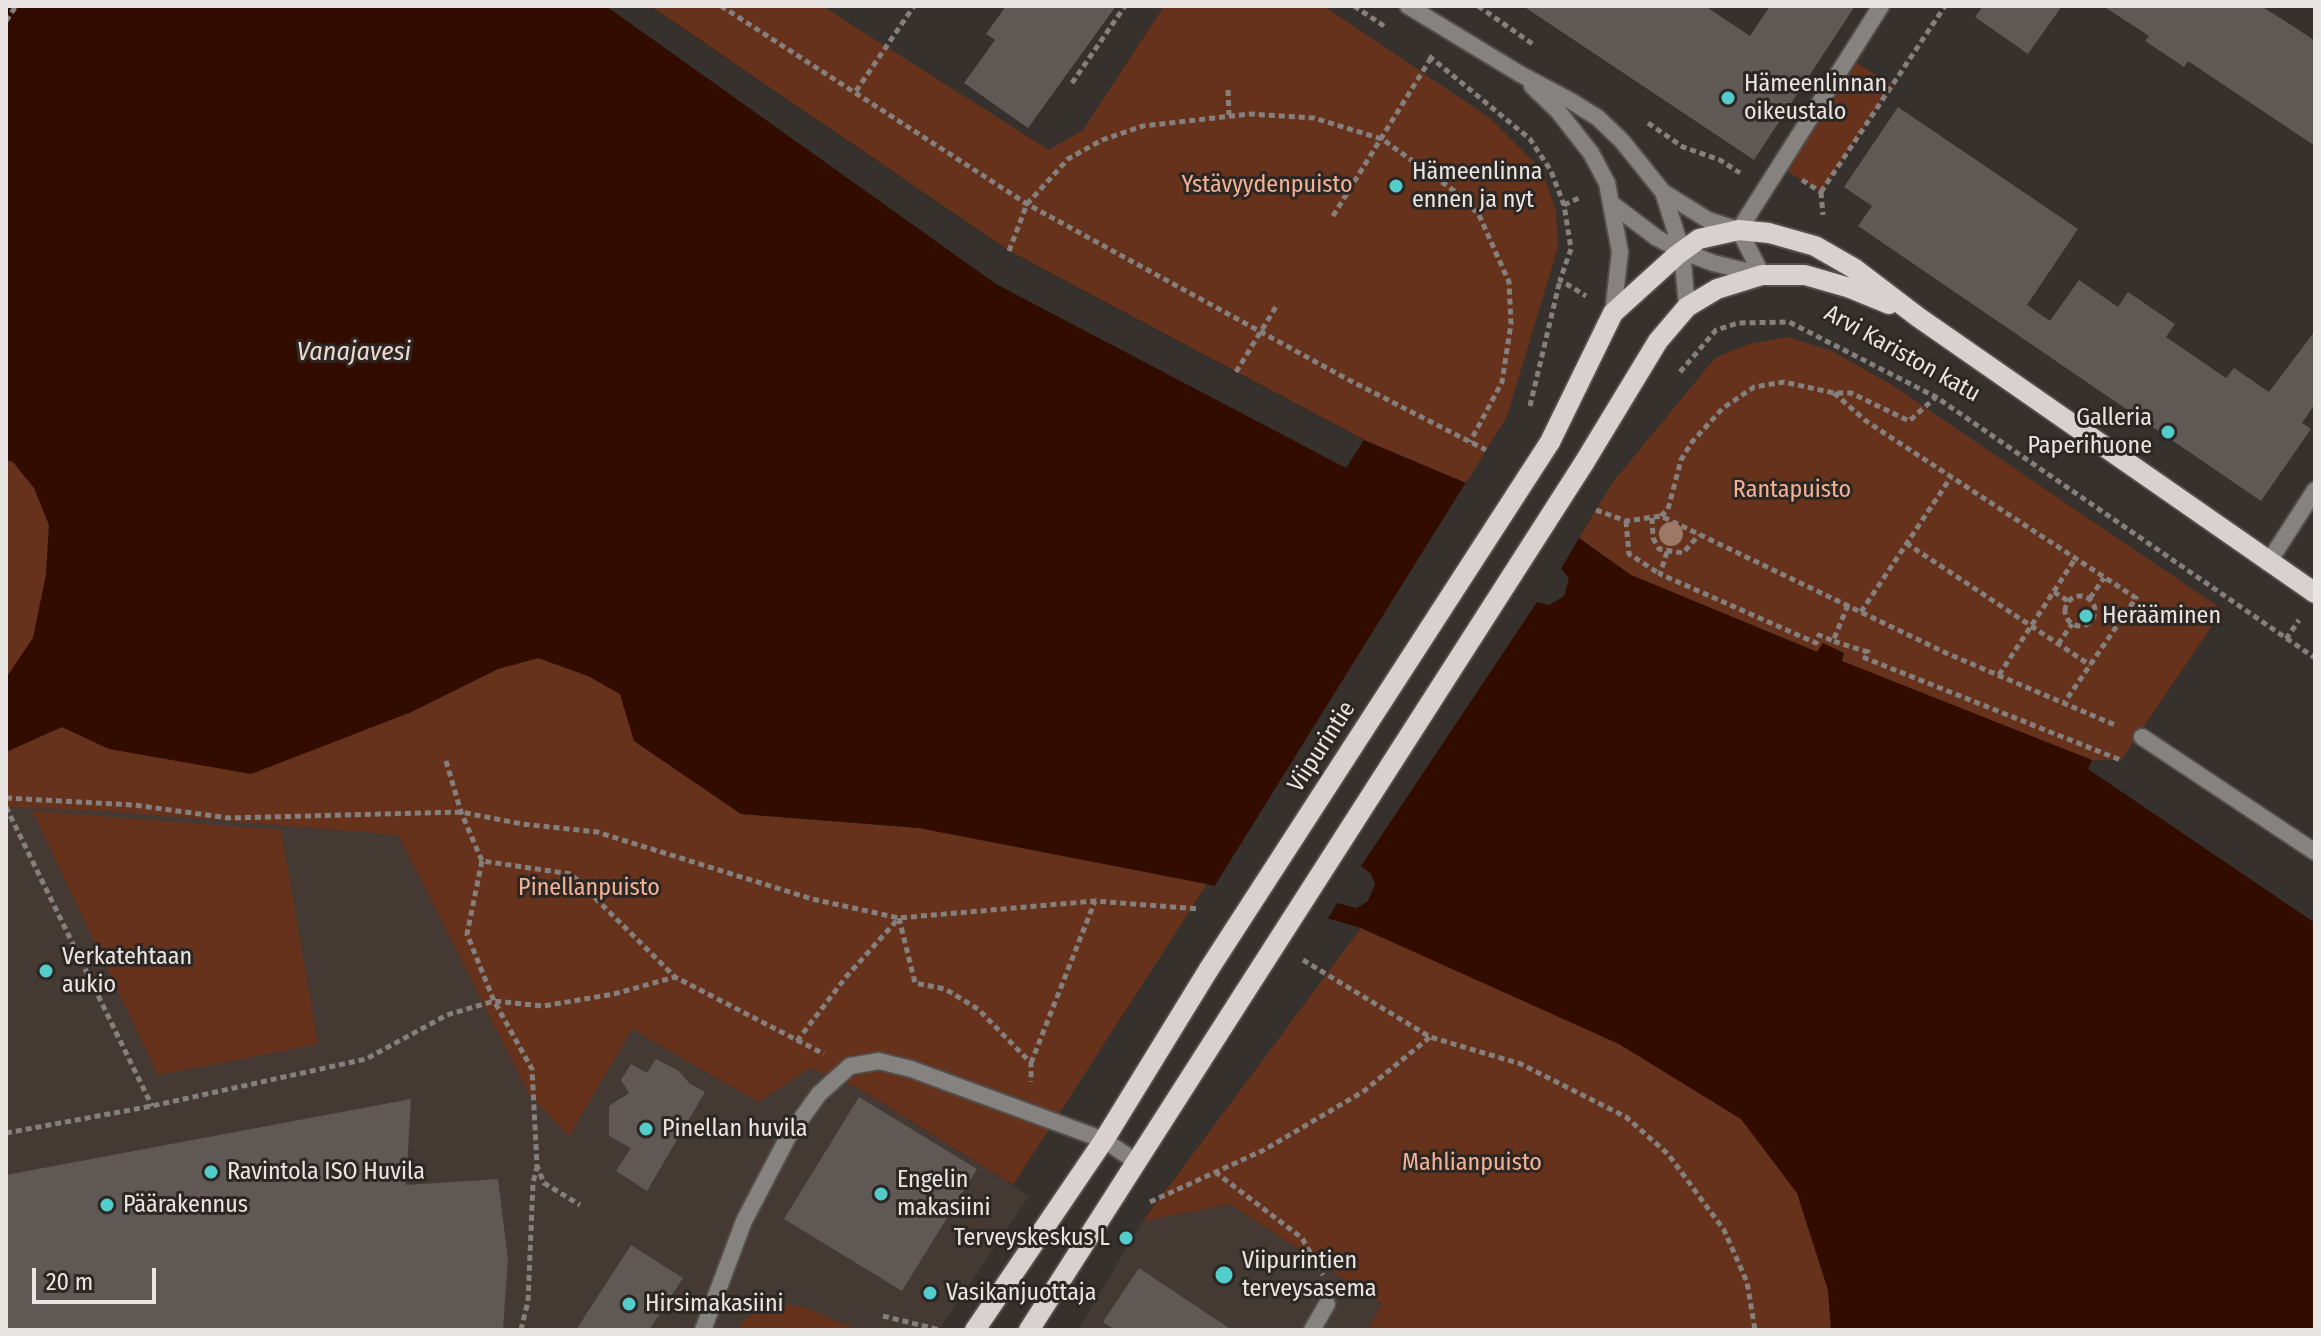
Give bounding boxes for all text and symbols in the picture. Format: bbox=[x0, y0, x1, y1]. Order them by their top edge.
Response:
place label: Hämeenlinnan oikeustalo bbox=[1744, 70, 1887, 126]
marker: Hämeenlinnan oikeustalo bbox=[1719, 89, 1737, 107]
place label: Hämeenlinna ennen ja nyt bbox=[1412, 158, 1543, 214]
park label: Ystävyydenpuisto bbox=[1181, 171, 1353, 199]
marker: Hämeenlinna ennen ja nyt bbox=[1387, 177, 1405, 195]
street label: Arvi Kariston katu bbox=[1819, 299, 1985, 409]
water label: Vanajavesi bbox=[297, 337, 411, 369]
place label: Galleria Paperihuone bbox=[2028, 404, 2152, 460]
marker: Galleria Paperihuone bbox=[2159, 423, 2177, 441]
park label: Rantapuisto bbox=[1733, 476, 1851, 504]
place label: Herääminen bbox=[2102, 602, 2221, 630]
marker: Herääminen bbox=[2077, 607, 2095, 625]
street label: Viipurintie bbox=[1282, 696, 1362, 798]
park label: Pinellanpuisto bbox=[518, 874, 660, 902]
place label: Verkatehtaan aukio bbox=[62, 943, 192, 999]
marker: Verkatehtaan aukio bbox=[37, 962, 55, 980]
place label: Pinellan huvila bbox=[662, 1115, 808, 1143]
marker: Pinellan huvila bbox=[637, 1120, 655, 1138]
park label: Mahlianpuisto bbox=[1402, 1149, 1542, 1177]
place label: Ravintola ISO Huvila bbox=[227, 1158, 425, 1186]
marker: Ravintola ISO Huvila bbox=[202, 1163, 220, 1181]
place label: Engelin makasiini bbox=[897, 1166, 991, 1222]
marker: Engelin makasiini bbox=[872, 1185, 890, 1203]
place label: Päärakennus bbox=[123, 1191, 248, 1219]
marker: Päärakennus bbox=[98, 1196, 116, 1214]
place label: Terveyskeskus L bbox=[954, 1224, 1110, 1252]
marker: Terveyskeskus L bbox=[1117, 1229, 1135, 1247]
place label: Viipurintien terveysasema bbox=[1242, 1247, 1377, 1303]
scale bar bbox=[36, 1252, 160, 1302]
marker: Viipurintien terveysasema bbox=[1213, 1264, 1235, 1286]
text: 20 m bbox=[46, 1268, 93, 1296]
place label: Vasikanjuottaja bbox=[946, 1279, 1096, 1307]
marker: Vasikanjuottaja bbox=[921, 1284, 939, 1302]
place label: Hirsimakasiini bbox=[645, 1290, 784, 1318]
marker: Hirsimakasiini bbox=[620, 1295, 638, 1313]

